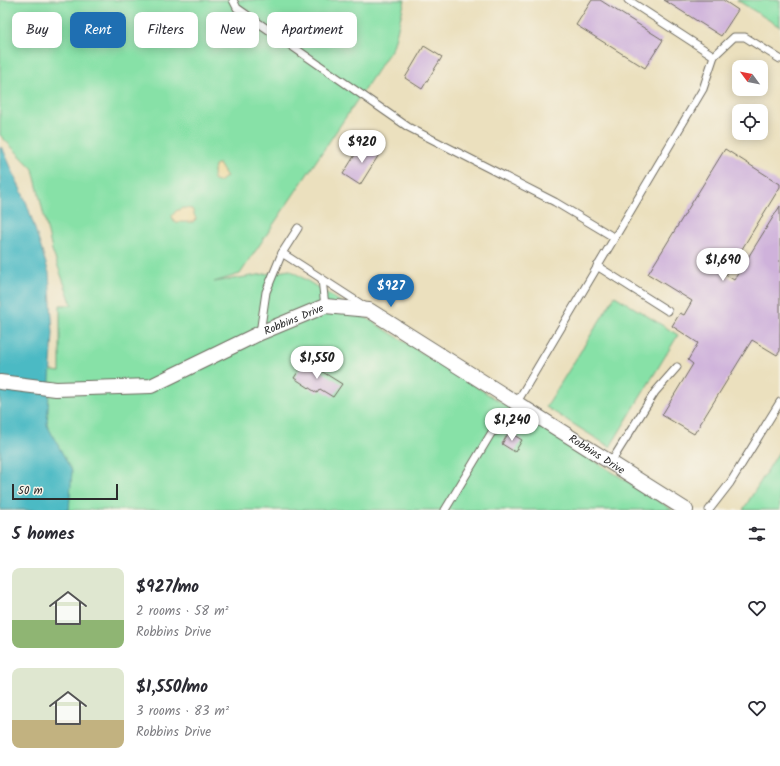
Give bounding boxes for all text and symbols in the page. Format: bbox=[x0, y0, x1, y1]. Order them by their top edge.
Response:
chip: Buy bbox=[12, 12, 62, 48]
chip: Rent bbox=[70, 12, 126, 48]
chip: Filters bbox=[134, 12, 198, 48]
chip: New bbox=[206, 12, 259, 48]
chip: Apartment bbox=[267, 12, 357, 48]
north arrow bbox=[732, 60, 768, 96]
map controls bbox=[732, 60, 768, 140]
button: locate bbox=[732, 104, 768, 140]
pin: $920 bbox=[338, 130, 386, 164]
text: $920 bbox=[348, 132, 376, 153]
pin: $1,690 bbox=[690, 248, 756, 282]
text: $1,690 bbox=[705, 250, 741, 271]
pin: $927 bbox=[367, 274, 415, 308]
text: $927 bbox=[377, 276, 405, 297]
street label: Robbins Drive bbox=[261, 299, 327, 341]
pin: $1,550 bbox=[284, 346, 350, 380]
text: $1,550 bbox=[300, 348, 334, 369]
pin: $1,240 bbox=[479, 408, 545, 442]
text: $1,240 bbox=[494, 410, 530, 431]
street label: Robbins Drive bbox=[565, 430, 628, 479]
scale bar bbox=[12, 482, 118, 501]
text: 50 m bbox=[18, 482, 43, 500]
text: 5 homes bbox=[12, 521, 75, 548]
icon: filters bbox=[746, 523, 768, 545]
text: $927/mo bbox=[136, 574, 199, 601]
icon: home bbox=[44, 584, 92, 632]
icon: heart bbox=[746, 597, 768, 619]
text: 2 rooms · 58 m² bbox=[136, 601, 229, 622]
text: Robbins Drive bbox=[136, 622, 211, 643]
text: $1,550/mo bbox=[136, 674, 208, 701]
icon: home bbox=[44, 684, 92, 732]
icon: heart bbox=[746, 697, 768, 719]
text: 3 rooms · 83 m² bbox=[136, 701, 229, 722]
text: Robbins Drive bbox=[136, 722, 211, 743]

